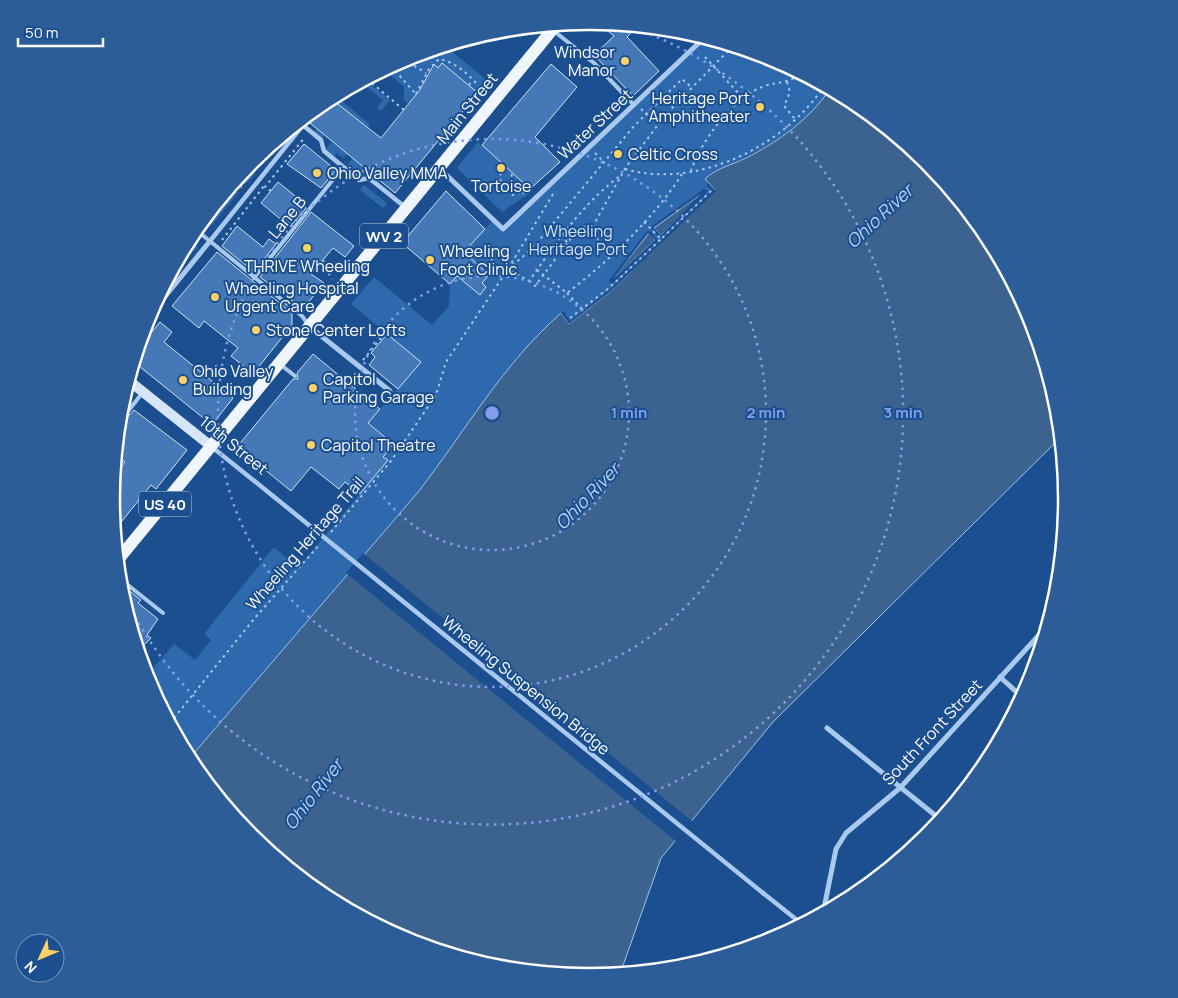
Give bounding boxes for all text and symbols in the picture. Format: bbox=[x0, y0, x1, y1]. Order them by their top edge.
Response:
scale bar bbox=[18, 15, 102, 47]
text: 50 m bbox=[25, 22, 59, 43]
place label: Windsor Manor bbox=[554, 41, 615, 81]
marker: Windsor Manor bbox=[619, 55, 631, 67]
street label: Main Street bbox=[431, 68, 503, 148]
street label: Water Street bbox=[553, 84, 637, 164]
place label: Heritage Port Amphitheater bbox=[648, 87, 750, 127]
marker: Heritage Port Amphitheater bbox=[754, 101, 766, 113]
place label: Celtic Cross bbox=[628, 143, 718, 165]
marker: Celtic Cross bbox=[612, 148, 624, 160]
place label: Ohio Valley MMA bbox=[327, 162, 448, 184]
marker: Tortoise bbox=[495, 162, 507, 174]
marker: Ohio Valley MMA bbox=[311, 167, 323, 179]
place label: Tortoise bbox=[471, 175, 531, 197]
water label: Ohio River bbox=[840, 177, 920, 253]
street label: Lane B bbox=[263, 191, 311, 243]
park label: Wheeling Heritage Port bbox=[529, 220, 627, 260]
road number: WV 2 bbox=[360, 224, 408, 248]
place label: Wheeling Foot Clinic bbox=[440, 240, 518, 280]
marker: THRIVE Wheeling bbox=[301, 242, 313, 254]
marker: Wheeling Foot Clinic bbox=[424, 254, 436, 266]
place label: THRIVE Wheeling bbox=[244, 255, 370, 277]
place label: Wheeling Hospital Urgent Care bbox=[225, 277, 359, 317]
marker: Wheeling Hospital Urgent Care bbox=[209, 291, 221, 303]
place label: Stone Center Lofts bbox=[266, 319, 406, 341]
marker: Stone Center Lofts bbox=[250, 324, 262, 336]
place label: Ohio Valley Building bbox=[193, 360, 274, 400]
place label: Capitol Parking Garage bbox=[323, 368, 434, 408]
marker: Ohio Valley Building bbox=[177, 374, 189, 386]
marker: Capitol Parking Garage bbox=[307, 382, 319, 394]
text: 1 min bbox=[611, 402, 647, 423]
text: 2 min bbox=[746, 402, 786, 423]
text: 3 min bbox=[884, 402, 922, 423]
centre of rings bbox=[483, 404, 501, 422]
street label: 10th Street bbox=[195, 411, 273, 479]
place label: Capitol Theatre bbox=[321, 434, 436, 456]
marker: Capitol Theatre bbox=[305, 439, 317, 451]
water label: Ohio River bbox=[549, 456, 626, 534]
street label: Wheeling Heritage Trail bbox=[241, 471, 369, 615]
road number: US 40 bbox=[139, 492, 191, 516]
street label: Wheeling Suspension Bridge bbox=[437, 610, 615, 760]
street label: South Front Street bbox=[877, 674, 987, 790]
water label: Ohio River bbox=[278, 752, 350, 834]
north arrow bbox=[15, 933, 65, 983]
text: N bbox=[20, 957, 41, 978]

